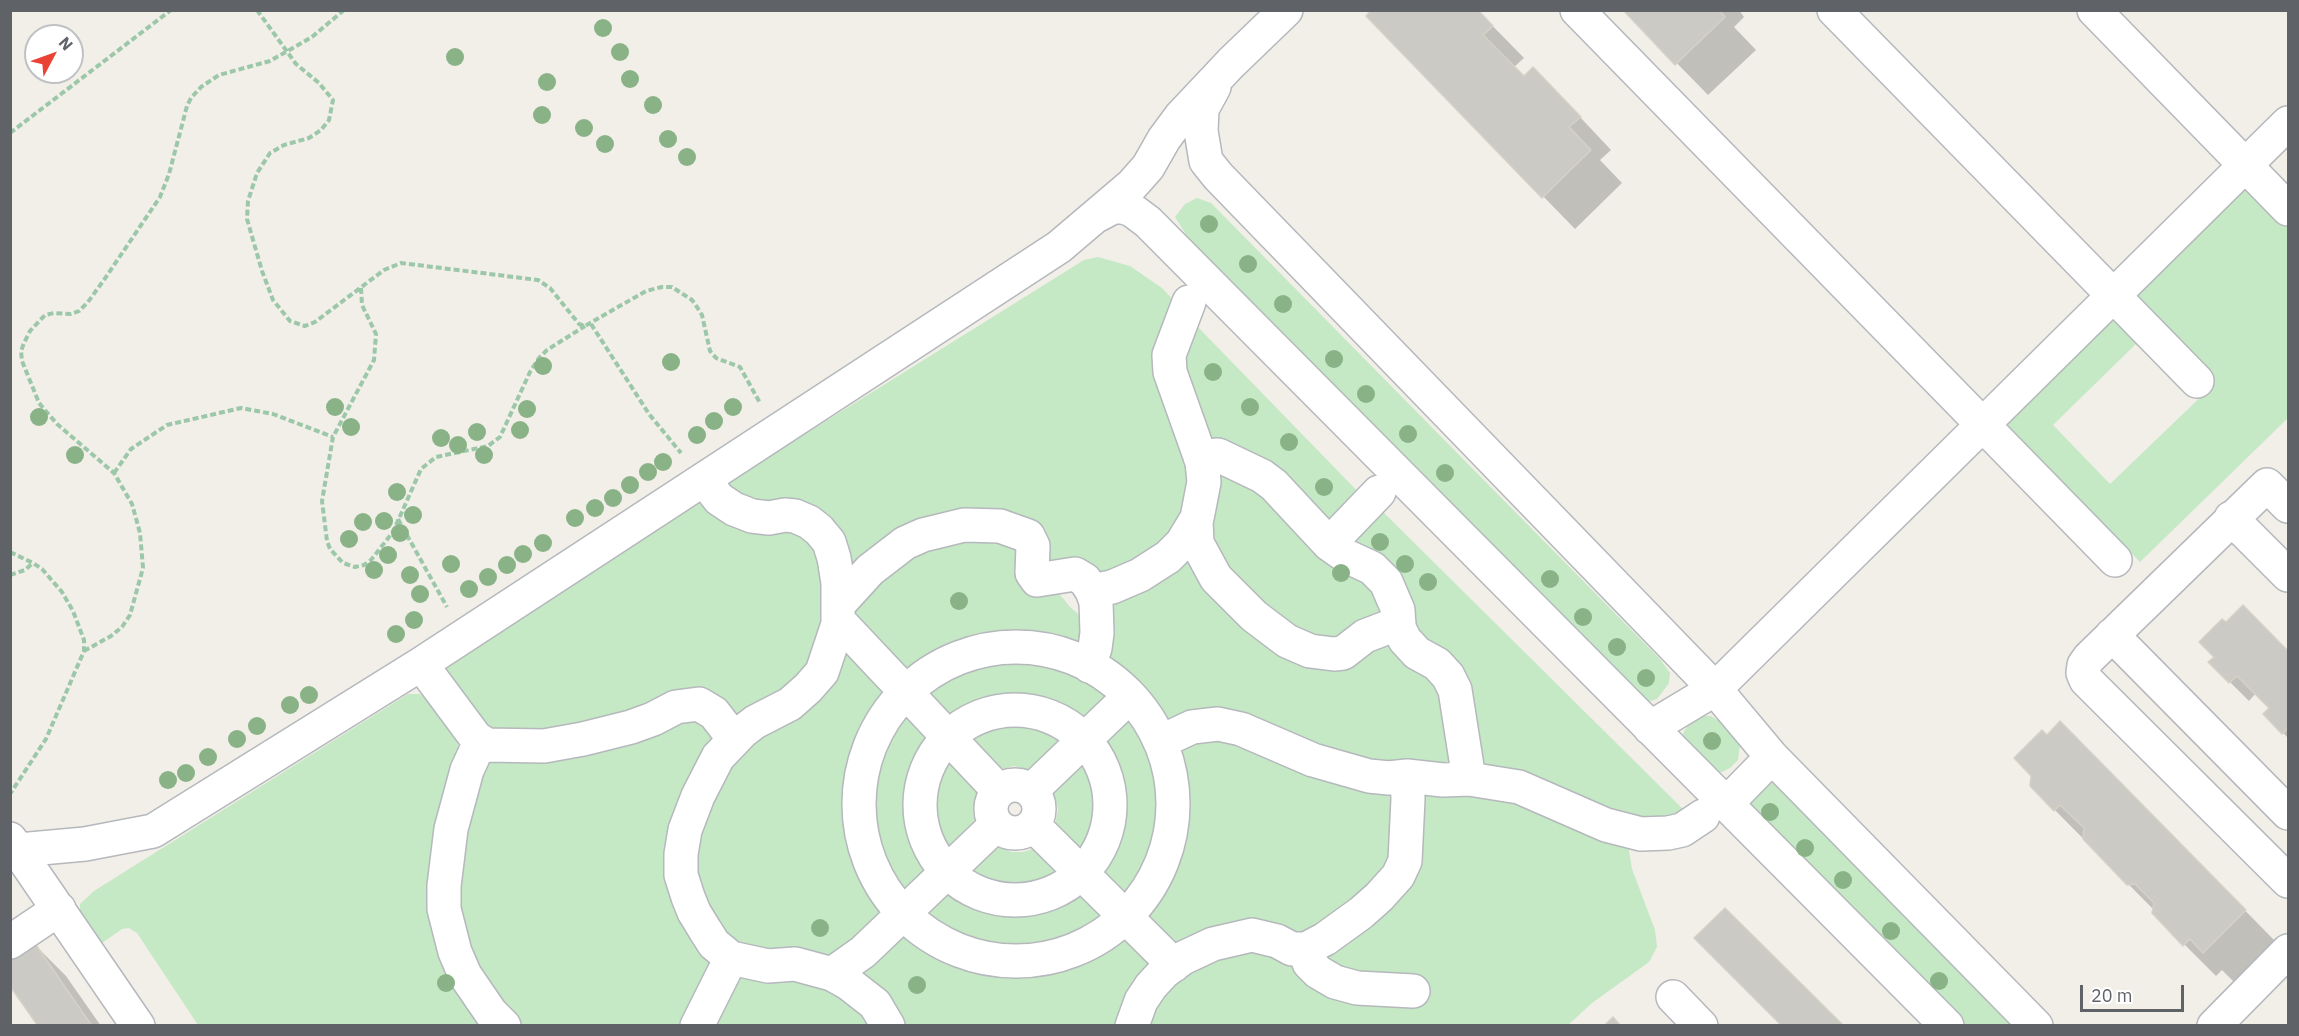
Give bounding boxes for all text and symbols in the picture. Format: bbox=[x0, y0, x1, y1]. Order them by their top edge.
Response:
north arrow bbox=[24, 24, 84, 84]
text: N bbox=[55, 33, 77, 54]
scale bar bbox=[2083, 973, 2186, 1011]
text: 20 m bbox=[2091, 984, 2133, 1007]

